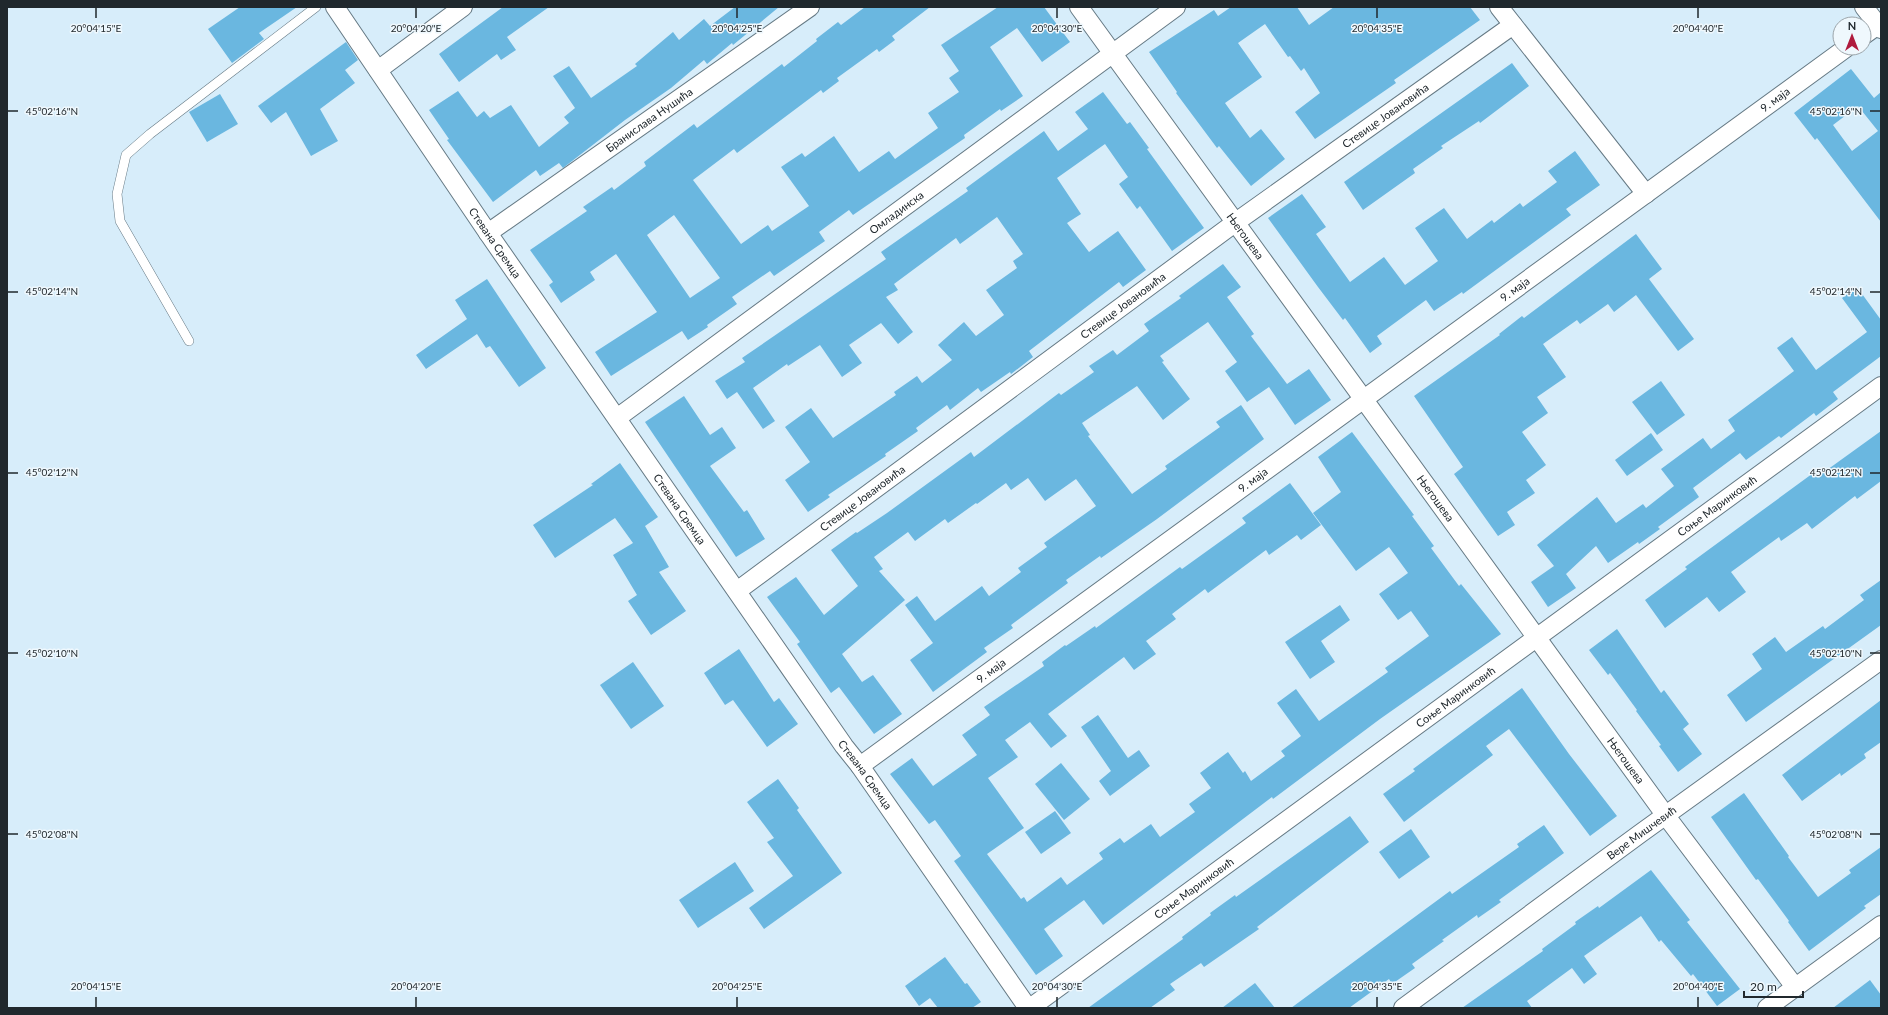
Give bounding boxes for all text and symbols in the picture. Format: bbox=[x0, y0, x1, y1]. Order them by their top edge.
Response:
north arrow bbox=[1832, 16, 1872, 56]
text: N bbox=[1848, 19, 1856, 32]
text: 20°04'15"E bbox=[71, 22, 121, 34]
text: 20°04'20"E bbox=[391, 22, 441, 34]
text: 20°04'25"E bbox=[712, 22, 762, 34]
text: 20°04'30"E bbox=[1032, 22, 1082, 34]
text: 20°04'35"E bbox=[1352, 22, 1402, 34]
text: 20°04'40"E bbox=[1673, 22, 1723, 34]
street label: Стевице Јовановића bbox=[1339, 80, 1431, 150]
street label: 9. маја bbox=[1758, 84, 1792, 114]
street label: Бранислава Нушића bbox=[603, 85, 695, 154]
text: 45°02'16"N bbox=[26, 105, 78, 117]
text: 45°02'16"N bbox=[1810, 105, 1862, 117]
street label: Омладинска bbox=[867, 188, 926, 236]
street label: Стевана Сремца bbox=[467, 205, 524, 280]
street label: Његошева bbox=[1224, 210, 1267, 262]
street label: Стевице Јовановића bbox=[1077, 269, 1168, 341]
street label: 9. маја bbox=[1497, 274, 1532, 304]
text: 45°02'14"N bbox=[26, 285, 78, 297]
text: 45°02'14"N bbox=[1810, 285, 1862, 297]
street label: Стевице Јовановића bbox=[817, 462, 907, 534]
street label: 9. маја bbox=[1235, 464, 1270, 495]
text: 45°02'12"N bbox=[26, 466, 78, 478]
text: 45°02'12"N bbox=[1810, 466, 1862, 478]
street label: Стевана Сремца bbox=[651, 471, 709, 547]
street label: Његошева bbox=[1415, 472, 1457, 524]
street label: Соње Маринковић bbox=[1675, 472, 1759, 539]
text: 45°02'10"N bbox=[26, 647, 78, 659]
text: 45°02'10"N bbox=[1810, 647, 1862, 659]
street label: 9. маја bbox=[973, 655, 1008, 685]
street label: Соње Маринковић bbox=[1413, 663, 1497, 730]
street label: Његошева bbox=[1605, 735, 1647, 786]
street label: Стевана Сремца bbox=[836, 737, 895, 812]
street label: Вере Мишчевић bbox=[1604, 803, 1679, 862]
text: 45°02'08"N bbox=[26, 828, 78, 840]
text: 45°02'08"N bbox=[1810, 828, 1862, 840]
street label: Соње Маринковић bbox=[1151, 855, 1236, 921]
scale bar bbox=[1744, 973, 1803, 999]
text: 20 m bbox=[1750, 979, 1777, 994]
text: 20°04'15"E bbox=[71, 980, 121, 992]
text: 20°04'20"E bbox=[391, 980, 441, 992]
text: 20°04'25"E bbox=[712, 980, 762, 992]
text: 20°04'30"E bbox=[1032, 980, 1082, 992]
text: 20°04'35"E bbox=[1352, 980, 1402, 992]
text: 20°04'40"E bbox=[1673, 980, 1723, 992]

